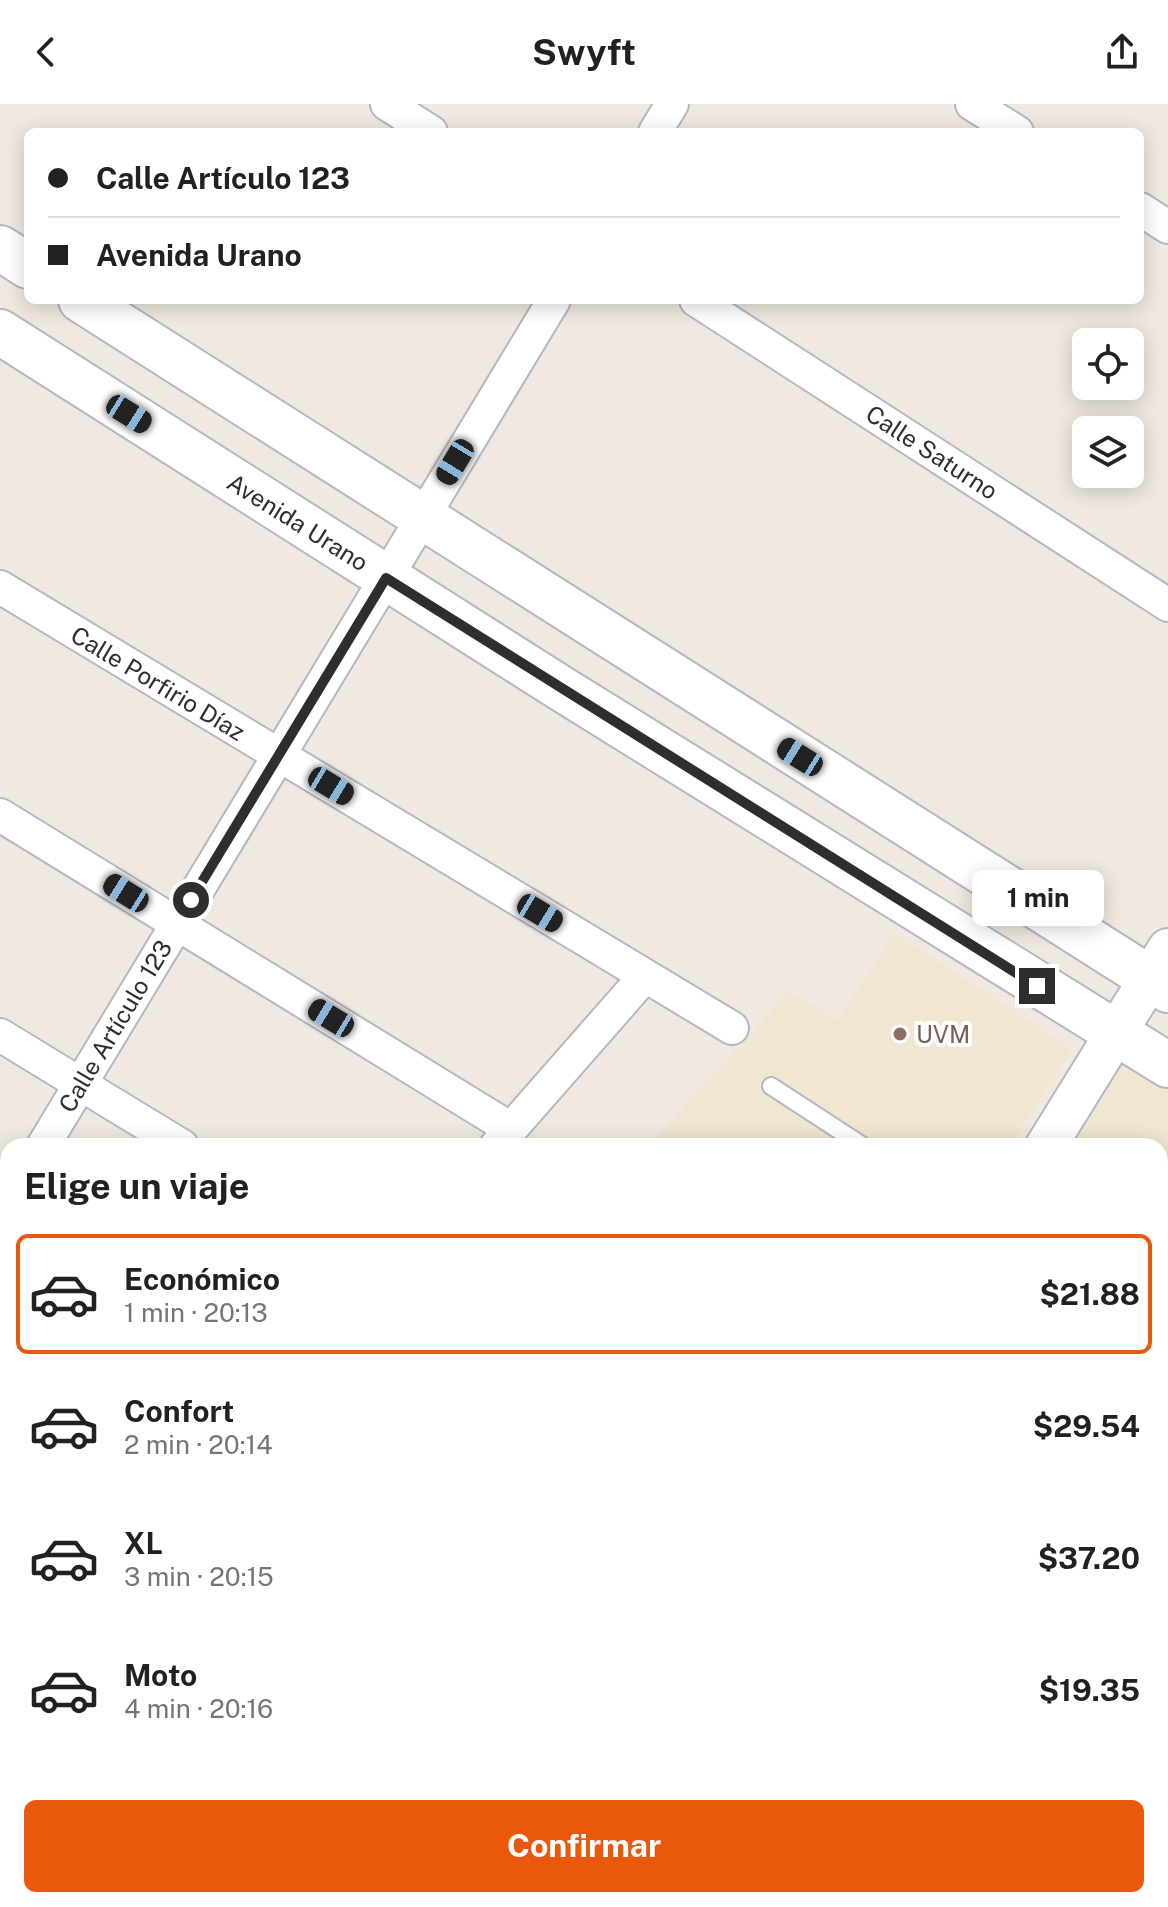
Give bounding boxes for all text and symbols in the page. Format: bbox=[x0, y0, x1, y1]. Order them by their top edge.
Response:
icon: back bbox=[24, 30, 68, 74]
icon: share bbox=[1100, 30, 1144, 74]
text: Swyft bbox=[532, 31, 636, 73]
text: Calle Artículo 123 bbox=[96, 160, 350, 196]
text: Avenida Urano bbox=[96, 237, 302, 273]
map controls bbox=[1072, 328, 1144, 488]
button: locate bbox=[1072, 328, 1144, 400]
car bbox=[102, 391, 156, 437]
street label: Calle Saturno bbox=[861, 399, 1003, 505]
button: layers bbox=[1072, 416, 1144, 488]
car bbox=[432, 435, 478, 489]
street label: Avenida Urano bbox=[222, 468, 374, 576]
street label: Calle Porfirio Díaz bbox=[66, 620, 250, 746]
car bbox=[773, 734, 827, 780]
car bbox=[304, 763, 358, 809]
car bbox=[99, 870, 153, 916]
callout: 1 min bbox=[971, 870, 1103, 926]
route start bbox=[173, 882, 209, 918]
text: 1 min bbox=[1007, 882, 1069, 913]
car bbox=[513, 890, 567, 936]
street label: Calle Artículo 123 bbox=[53, 935, 177, 1117]
route end bbox=[1019, 968, 1055, 1004]
car bbox=[304, 995, 358, 1041]
place label: UVM bbox=[916, 1020, 970, 1048]
marker: UVM bbox=[891, 1025, 909, 1043]
text: Elige un viaje bbox=[24, 1165, 249, 1207]
icon: car bbox=[28, 1258, 100, 1330]
text: Económico bbox=[124, 1261, 280, 1297]
text: $21.88 bbox=[1039, 1276, 1140, 1312]
text: 1 min · 20:13 bbox=[124, 1297, 268, 1328]
icon: car bbox=[28, 1390, 100, 1462]
text: Confort bbox=[124, 1393, 234, 1429]
text: $29.54 bbox=[1033, 1408, 1140, 1444]
text: 2 min · 20:14 bbox=[124, 1429, 273, 1460]
icon: car bbox=[28, 1522, 100, 1594]
text: XL bbox=[124, 1525, 163, 1561]
text: $37.20 bbox=[1038, 1540, 1140, 1576]
text: 3 min · 20:15 bbox=[124, 1561, 274, 1592]
icon: car bbox=[28, 1654, 100, 1726]
text: Moto bbox=[124, 1657, 197, 1693]
text: $19.35 bbox=[1039, 1672, 1140, 1708]
text: 4 min · 20:16 bbox=[124, 1693, 273, 1724]
button: Confirmar bbox=[24, 1800, 1144, 1892]

